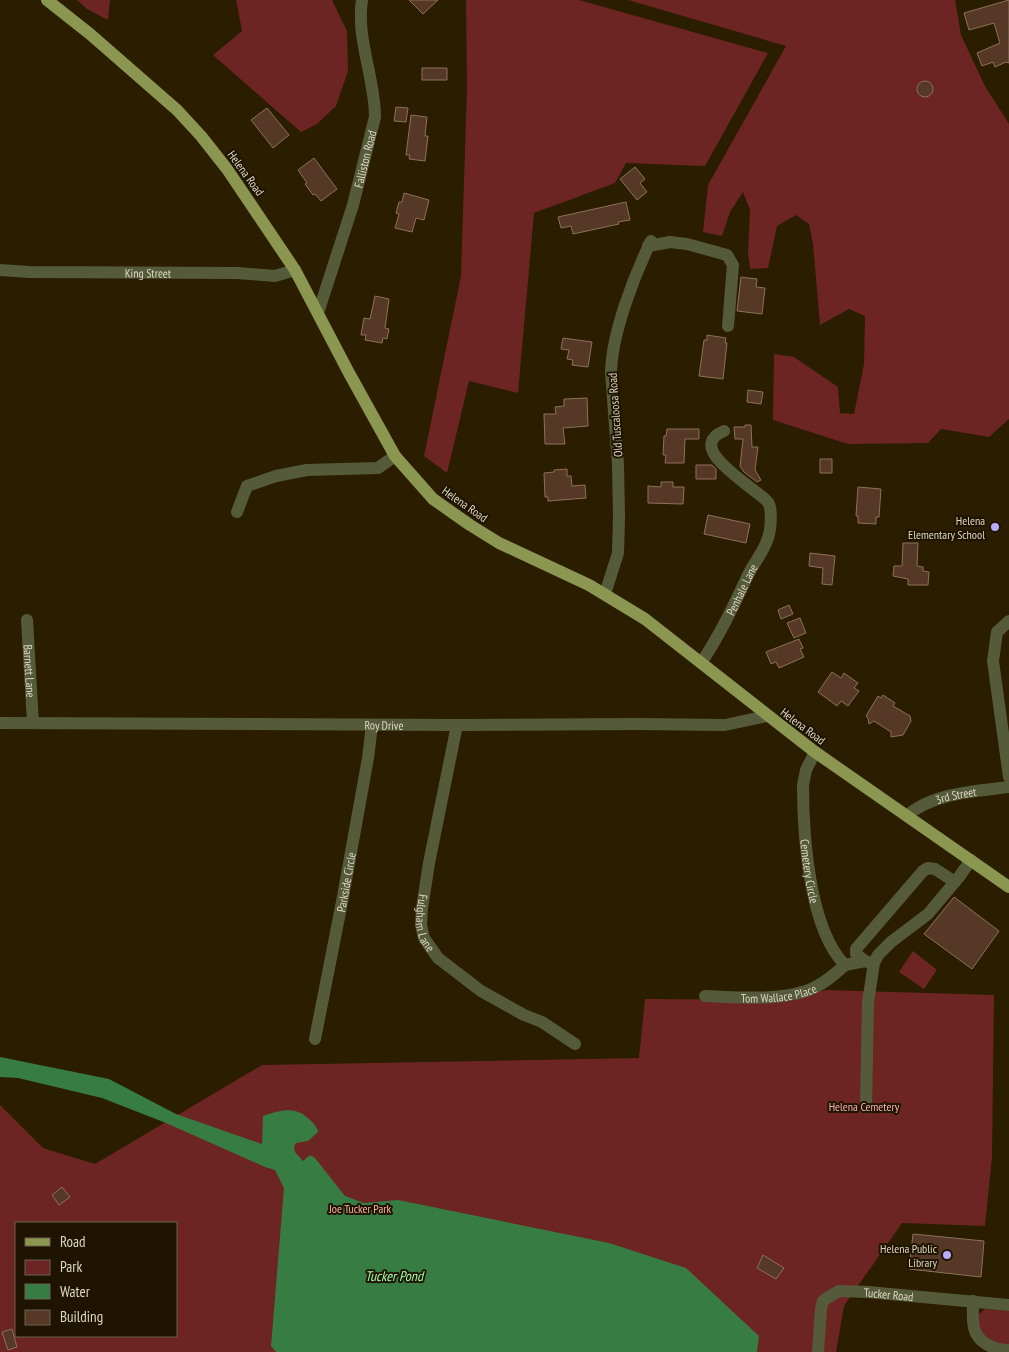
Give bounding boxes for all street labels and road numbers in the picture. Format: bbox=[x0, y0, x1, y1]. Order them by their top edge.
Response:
street label: Falliston Road bbox=[350, 129, 379, 189]
street label: Helena Road bbox=[225, 147, 267, 199]
street label: King Street bbox=[125, 265, 172, 280]
street label: Old Tuscaloosa Road bbox=[605, 372, 625, 458]
street label: Helena Road bbox=[439, 483, 491, 525]
street label: Penhale Lane bbox=[722, 561, 760, 618]
street label: Barnett Lane bbox=[21, 644, 39, 698]
street label: Helena Road bbox=[778, 704, 828, 748]
street label: Roy Drive bbox=[364, 717, 404, 732]
street label: 3rd Street bbox=[933, 783, 978, 807]
street label: Cemetery Circle bbox=[798, 838, 823, 905]
street label: Parkside Circle bbox=[333, 851, 358, 913]
street label: Fulgham Lane bbox=[413, 893, 438, 954]
street label: Tom Wallace Place bbox=[741, 980, 819, 1005]
street label: Tucker Road bbox=[864, 1284, 914, 1304]

